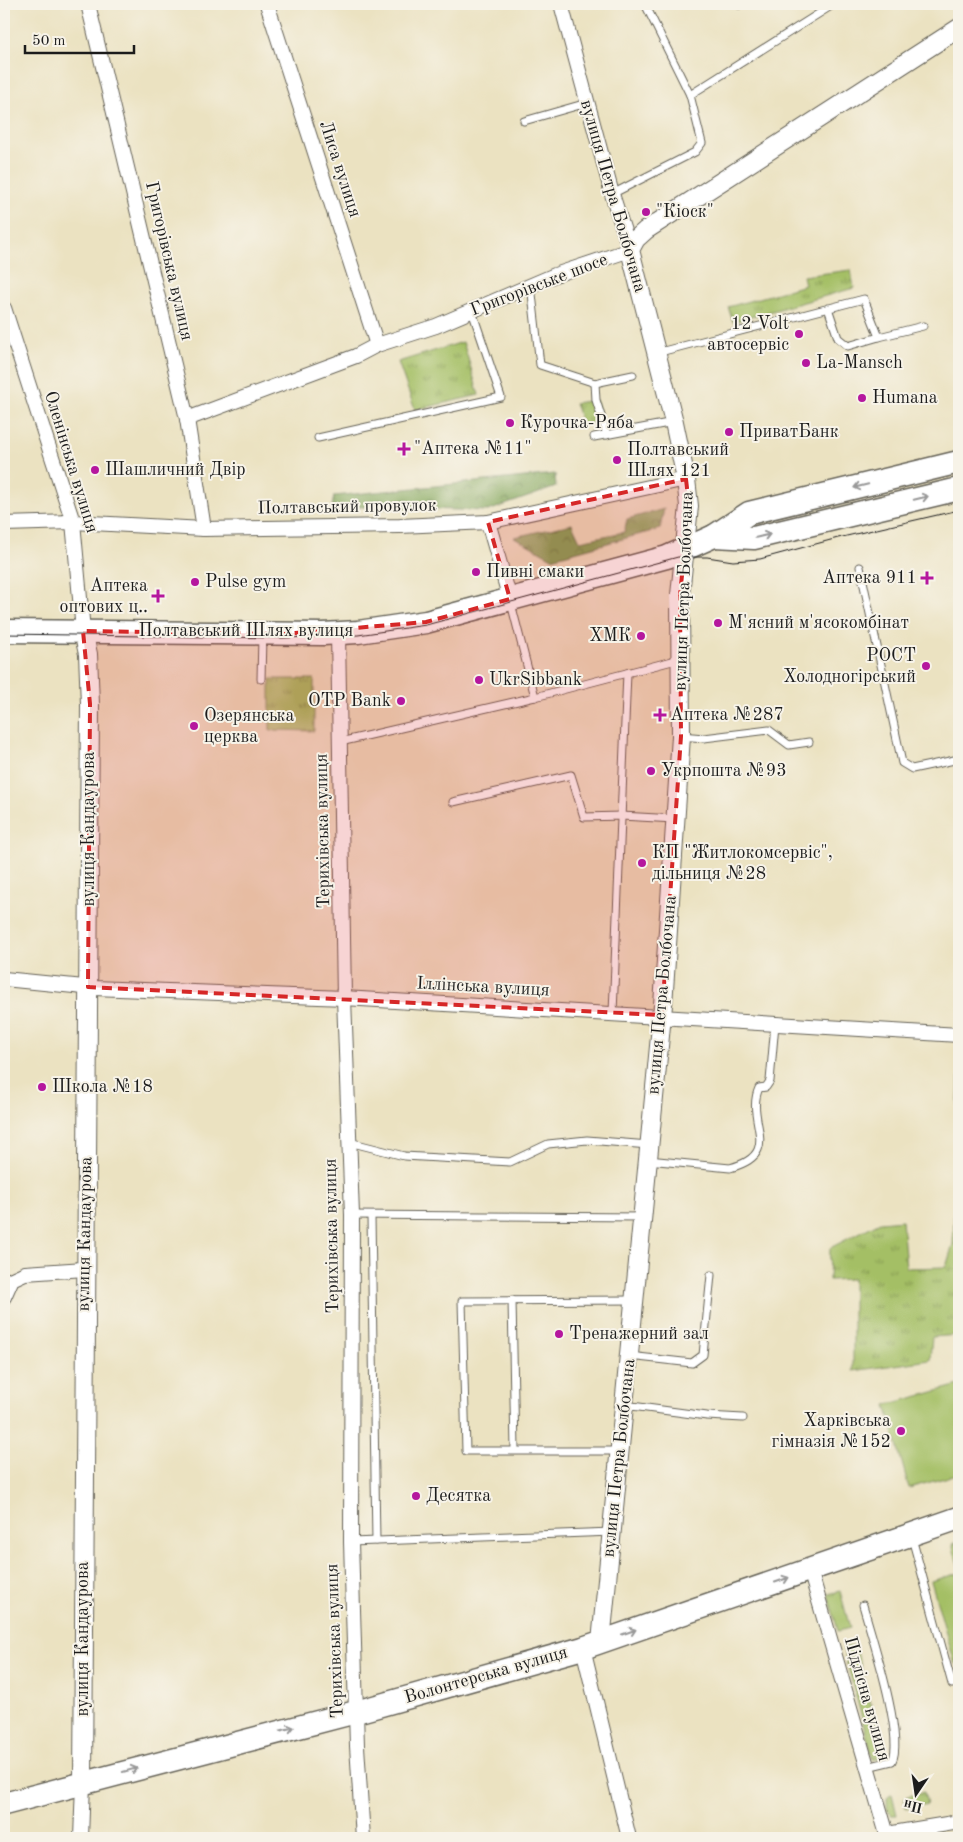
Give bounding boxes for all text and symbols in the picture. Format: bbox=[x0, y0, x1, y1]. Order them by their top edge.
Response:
scale bar bbox=[25, 22, 134, 54]
text: 50 m bbox=[32, 34, 66, 49]
street label: вулиця Петра Болбочана bbox=[577, 98, 649, 295]
street label: Лиса вулиця bbox=[316, 118, 364, 220]
street label: Григорівська вулиця bbox=[142, 180, 196, 342]
place label: "Кіоск" bbox=[656, 203, 714, 221]
marker: "Кіоск" bbox=[640, 206, 652, 218]
street label: Григорівське шосе bbox=[468, 250, 610, 320]
place label: 12 Volt автосервіс bbox=[707, 315, 789, 354]
marker: 12 Volt автосервіс bbox=[793, 328, 805, 340]
place label: La-Mansch bbox=[816, 354, 903, 372]
marker: La-Mansch bbox=[800, 357, 812, 369]
street label: Оленінська вулиця bbox=[41, 389, 101, 535]
place label: Humana bbox=[872, 389, 938, 407]
marker: Humana bbox=[856, 392, 868, 404]
place label: Курочка-Ряба bbox=[520, 414, 634, 432]
marker: Курочка-Ряба bbox=[504, 417, 516, 429]
place label: ПриватБанк bbox=[739, 423, 839, 441]
marker: ПриватБанк bbox=[723, 426, 735, 438]
place label: "Аптека №11" bbox=[414, 440, 532, 458]
place label: Полтавський Шлях 121 bbox=[627, 441, 729, 480]
marker: "Аптека №11" bbox=[398, 443, 410, 455]
marker: Полтавський Шлях 121 bbox=[611, 454, 623, 466]
place label: Шашличний Двір bbox=[105, 461, 246, 479]
marker: Шашличний Двір bbox=[89, 464, 101, 476]
one-way arrow bbox=[853, 482, 869, 491]
street label: вулиця Петра Болбочана bbox=[672, 491, 696, 691]
one-way arrow bbox=[912, 493, 928, 502]
street label: Полтавський провулок bbox=[257, 496, 437, 518]
one-way arrow bbox=[754, 531, 770, 540]
place label: Пивні смаки bbox=[486, 563, 584, 581]
marker: Пивні смаки bbox=[470, 566, 482, 578]
place label: Аптека 911 bbox=[822, 569, 917, 587]
marker: Аптека 911 bbox=[921, 572, 933, 584]
place label: Pulse gym bbox=[205, 573, 286, 591]
marker: Pulse gym bbox=[189, 576, 201, 588]
place label: Аптека оптових ц‥ bbox=[60, 577, 148, 616]
marker: Аптека оптових ц‥ bbox=[152, 590, 164, 602]
place label: М'ясний м'ясокомбінат bbox=[728, 614, 909, 632]
marker: М'ясний м'ясокомбінат bbox=[712, 617, 724, 629]
street label: Полтавський Шлях вулиця bbox=[139, 622, 353, 640]
place label: ХМК bbox=[589, 627, 631, 645]
marker: ХМК bbox=[635, 630, 647, 642]
place label: РОСТ Холодногірський bbox=[783, 647, 916, 686]
marker: РОСТ Холодногірський bbox=[920, 660, 932, 672]
place label: UkrSibbank bbox=[489, 671, 582, 689]
marker: UkrSibbank bbox=[473, 674, 485, 686]
place label: OTP Bank bbox=[308, 692, 391, 710]
marker: OTP Bank bbox=[395, 695, 407, 707]
place label: Аптека №287 bbox=[670, 706, 784, 724]
place label: Озерянська церква bbox=[204, 707, 295, 746]
marker: Аптека №287 bbox=[654, 709, 666, 721]
marker: Озерянська церква bbox=[188, 720, 200, 732]
street label: вулиця Кандаурова bbox=[80, 751, 98, 907]
street label: Терихівська вулиця bbox=[313, 753, 333, 909]
place label: Укрпошта №93 bbox=[661, 762, 787, 780]
marker: Укрпошта №93 bbox=[645, 765, 657, 777]
place label: КП "Житлокомсервіс", дільниця №28 bbox=[652, 844, 833, 883]
marker: КП "Житлокомсервіс", дільниця №28 bbox=[636, 857, 648, 869]
street label: вулиця Петра Болбочана bbox=[644, 895, 680, 1095]
street label: Іллінська вулиця bbox=[416, 975, 550, 999]
place label: Школа №18 bbox=[52, 1078, 153, 1096]
marker: Школа №18 bbox=[36, 1081, 48, 1093]
street label: вулиця Кандаурова bbox=[75, 1156, 95, 1312]
street label: Терихівська вулиця bbox=[322, 1158, 342, 1314]
place label: Тренажерний зал bbox=[569, 1325, 709, 1343]
marker: Тренажерний зал bbox=[553, 1328, 565, 1340]
street label: вулиця Петра Болбочана bbox=[600, 1358, 638, 1558]
place label: Харківська гімназія №152 bbox=[772, 1412, 891, 1451]
marker: Харківська гімназія №152 bbox=[895, 1425, 907, 1437]
place label: Десятка bbox=[426, 1487, 491, 1505]
marker: Десятка bbox=[410, 1490, 422, 1502]
street label: вулиця Кандаурова bbox=[74, 1561, 92, 1717]
street label: Терихівська вулиця bbox=[323, 1563, 347, 1719]
one-way arrow bbox=[774, 1575, 790, 1584]
one-way arrow bbox=[620, 1627, 636, 1637]
street label: Підлісна вулиця bbox=[841, 1635, 893, 1763]
street label: Волонтерська вулиця bbox=[402, 1643, 570, 1707]
one-way arrow bbox=[279, 1724, 295, 1733]
one-way arrow bbox=[121, 1765, 137, 1775]
north arrow bbox=[890, 1770, 940, 1820]
text: Пн bbox=[902, 1797, 924, 1815]

